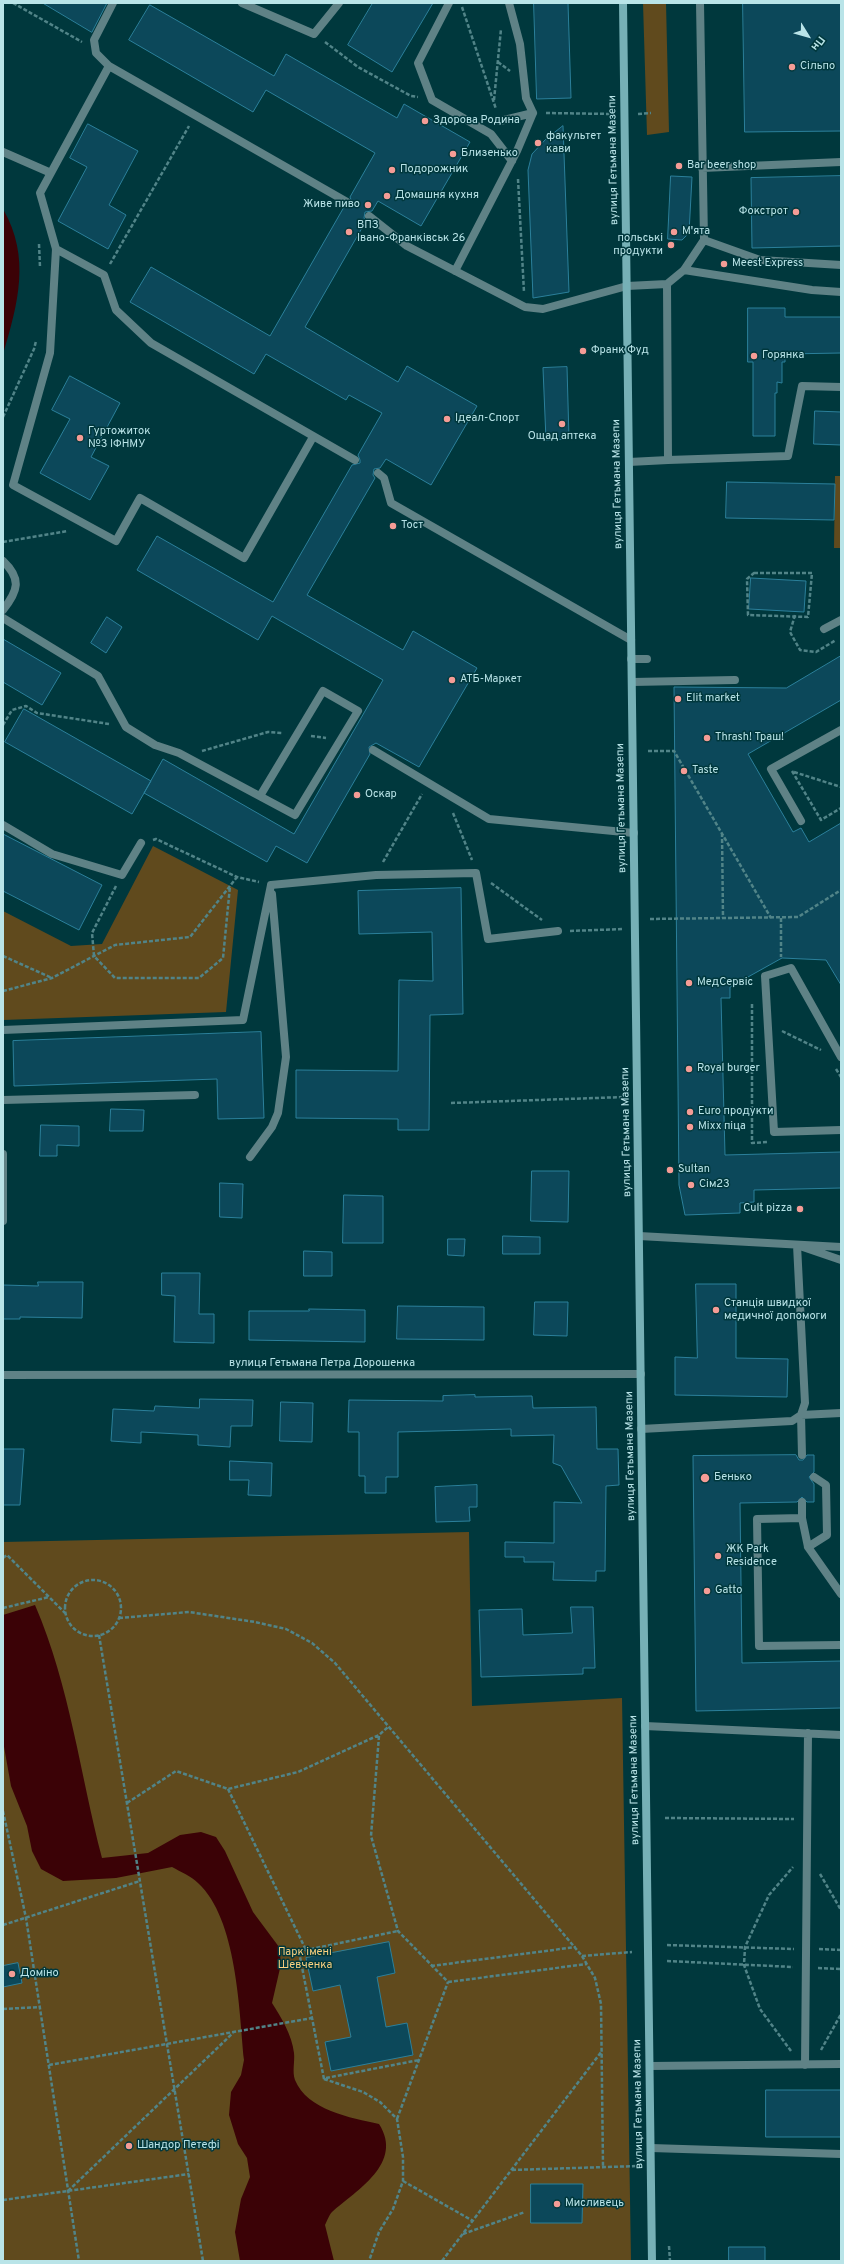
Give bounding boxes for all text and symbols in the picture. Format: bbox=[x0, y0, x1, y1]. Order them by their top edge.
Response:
north arrow bbox=[788, 16, 828, 56]
text: Пн bbox=[808, 33, 828, 53]
place label: Сільпо bbox=[800, 60, 835, 74]
marker: Сільпо bbox=[787, 62, 797, 72]
street label: вулиця Гетьмана Мазепи bbox=[606, 95, 622, 225]
place label: Здорова Родина bbox=[433, 114, 520, 128]
marker: Здорова Родина bbox=[420, 116, 430, 126]
place label: факультет кави bbox=[546, 130, 601, 156]
marker: факультет кави bbox=[533, 138, 543, 148]
place label: Близенько bbox=[461, 147, 518, 161]
marker: Близенько bbox=[448, 149, 458, 159]
place label: Bar beer shop bbox=[687, 159, 756, 173]
marker: Bar beer shop bbox=[674, 161, 684, 171]
place label: Подорожник bbox=[400, 163, 468, 177]
marker: Подорожник bbox=[387, 165, 397, 175]
place label: Домашня кухня bbox=[395, 189, 479, 203]
marker: Домашня кухня bbox=[382, 191, 392, 201]
place label: Живе пиво bbox=[303, 198, 360, 212]
marker: Живе пиво bbox=[363, 200, 373, 210]
place label: Фокстрот bbox=[739, 205, 788, 219]
marker: Фокстрот bbox=[791, 207, 801, 217]
place label: ВПЗ Івано-Франківськ 26 bbox=[357, 219, 465, 245]
place label: М'ята bbox=[682, 225, 710, 239]
marker: ВПЗ Івано-Франківськ 26 bbox=[344, 227, 354, 237]
marker: М'ята bbox=[669, 227, 679, 237]
place label: польські продукти bbox=[613, 232, 663, 258]
marker: польські продукти bbox=[666, 240, 676, 250]
place label: Meest Express bbox=[732, 257, 803, 271]
marker: Meest Express bbox=[719, 259, 729, 269]
place label: Франк Фуд bbox=[591, 344, 649, 358]
marker: Франк Фуд bbox=[578, 346, 588, 356]
place label: Горянка bbox=[762, 349, 804, 363]
marker: Горянка bbox=[749, 351, 759, 361]
place label: Ідеал-Спорт bbox=[455, 412, 520, 426]
marker: Ідеал-Спорт bbox=[442, 414, 452, 424]
marker: Ощад аптека bbox=[557, 419, 567, 429]
street label: вулиця Гетьмана Мазепи bbox=[610, 419, 626, 549]
place label: Гуртожиток №3 ІФНМУ bbox=[88, 425, 150, 451]
place label: Ощад аптека bbox=[528, 430, 596, 444]
marker: Гуртожиток №3 ІФНМУ bbox=[75, 433, 85, 443]
place label: Тост bbox=[401, 519, 423, 533]
marker: Тост bbox=[388, 521, 398, 531]
place label: АТБ-Маркет bbox=[460, 673, 522, 687]
marker: АТБ-Маркет bbox=[447, 675, 457, 685]
place label: Elit market bbox=[686, 692, 740, 706]
marker: Elit market bbox=[673, 694, 683, 704]
place label: Thrash! Траш! bbox=[715, 731, 784, 745]
marker: Thrash! Траш! bbox=[702, 733, 712, 743]
street label: вулиця Гетьмана Мазепи bbox=[614, 743, 630, 873]
place label: Taste bbox=[692, 764, 718, 778]
marker: Taste bbox=[679, 766, 689, 776]
place label: Оскар bbox=[365, 788, 397, 802]
marker: Оскар bbox=[352, 790, 362, 800]
place label: МедСервіс bbox=[697, 976, 753, 990]
marker: МедСервіс bbox=[684, 978, 694, 988]
place label: Royal burger bbox=[697, 1062, 760, 1076]
marker: Royal burger bbox=[684, 1064, 694, 1074]
street label: вулиця Гетьмана Мазепи bbox=[619, 1067, 635, 1197]
place label: Euro продукти bbox=[698, 1105, 773, 1119]
marker: Euro продукти bbox=[685, 1107, 695, 1117]
place label: Mixx піца bbox=[698, 1120, 746, 1134]
marker: Mixx піца bbox=[685, 1122, 695, 1132]
place label: Sultan bbox=[678, 1163, 710, 1177]
marker: Sultan bbox=[665, 1165, 675, 1175]
place label: Сім23 bbox=[699, 1178, 730, 1192]
marker: Сім23 bbox=[686, 1180, 696, 1190]
place label: Cult pizza bbox=[743, 1202, 792, 1216]
marker: Cult pizza bbox=[795, 1204, 805, 1214]
place label: Станція швидкої медичної допомоги bbox=[724, 1297, 827, 1323]
marker: Станція швидкої медичної допомоги bbox=[711, 1305, 721, 1315]
street label: вулиця Гетьмана Петра Дорошенка bbox=[229, 1357, 415, 1371]
street label: вулиця Гетьмана Мазепи bbox=[623, 1391, 639, 1521]
place label: Бенько bbox=[714, 1471, 752, 1485]
marker: Бенько bbox=[699, 1472, 711, 1484]
place label: ЖК Park Residence bbox=[726, 1543, 777, 1569]
marker: ЖК Park Residence bbox=[713, 1551, 723, 1561]
place label: Gatto bbox=[715, 1584, 742, 1598]
marker: Gatto bbox=[702, 1586, 712, 1596]
street label: вулиця Гетьмана Мазепи bbox=[627, 1715, 643, 1845]
park label: Парк імені Шевченка bbox=[278, 1946, 332, 1972]
place label: Доміно bbox=[20, 1967, 59, 1981]
marker: Доміно bbox=[7, 1969, 17, 1979]
street label: вулиця Гетьмана Мазепи bbox=[631, 2039, 647, 2169]
place label: Шандор Петефі bbox=[137, 2139, 219, 2153]
marker: Шандор Петефі bbox=[124, 2141, 134, 2151]
place label: Мисливець bbox=[565, 2197, 624, 2211]
marker: Мисливець bbox=[552, 2199, 562, 2209]

